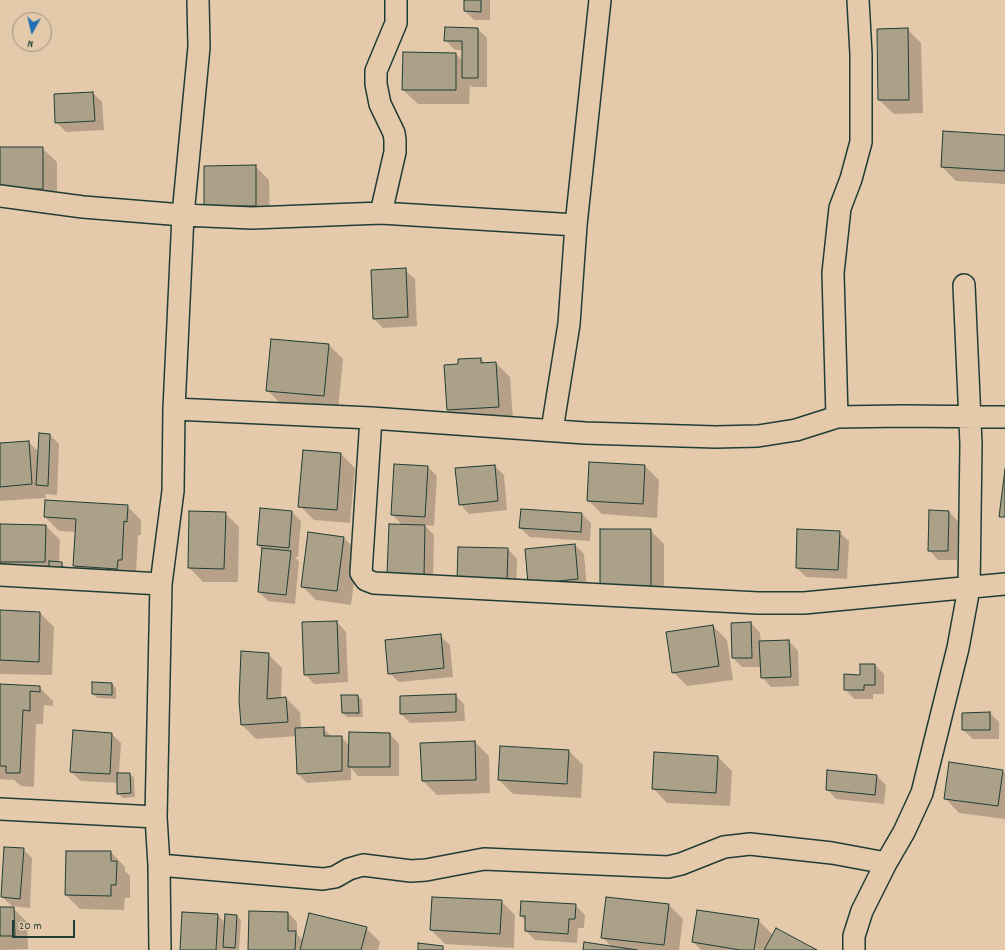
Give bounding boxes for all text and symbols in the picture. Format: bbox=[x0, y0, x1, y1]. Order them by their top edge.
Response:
north arrow bbox=[12, 12, 52, 52]
text: N bbox=[27, 35, 34, 51]
scale bar bbox=[14, 912, 77, 938]
text: 20 m bbox=[19, 918, 42, 935]

